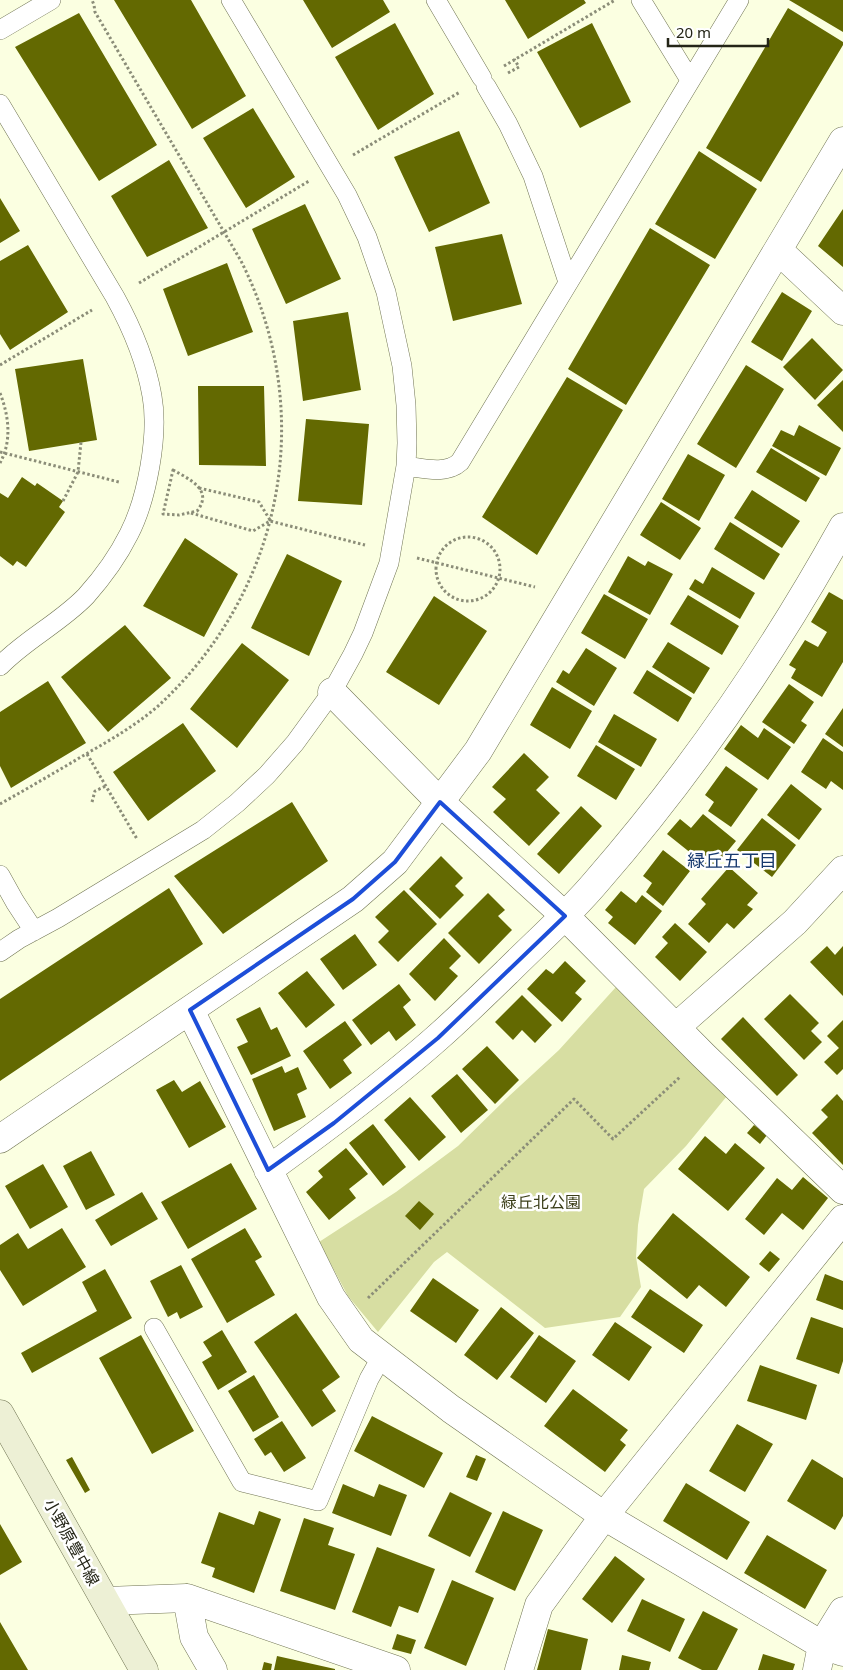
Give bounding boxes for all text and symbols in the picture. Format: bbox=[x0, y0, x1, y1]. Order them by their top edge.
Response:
scale bar bbox=[668, 15, 768, 47]
text: 20 m bbox=[676, 22, 711, 42]
district label: 緑丘五丁目 bbox=[687, 848, 777, 872]
park label: 緑丘北公園 bbox=[501, 1191, 581, 1213]
street label: 小野原豊中線 bbox=[39, 1495, 105, 1589]

